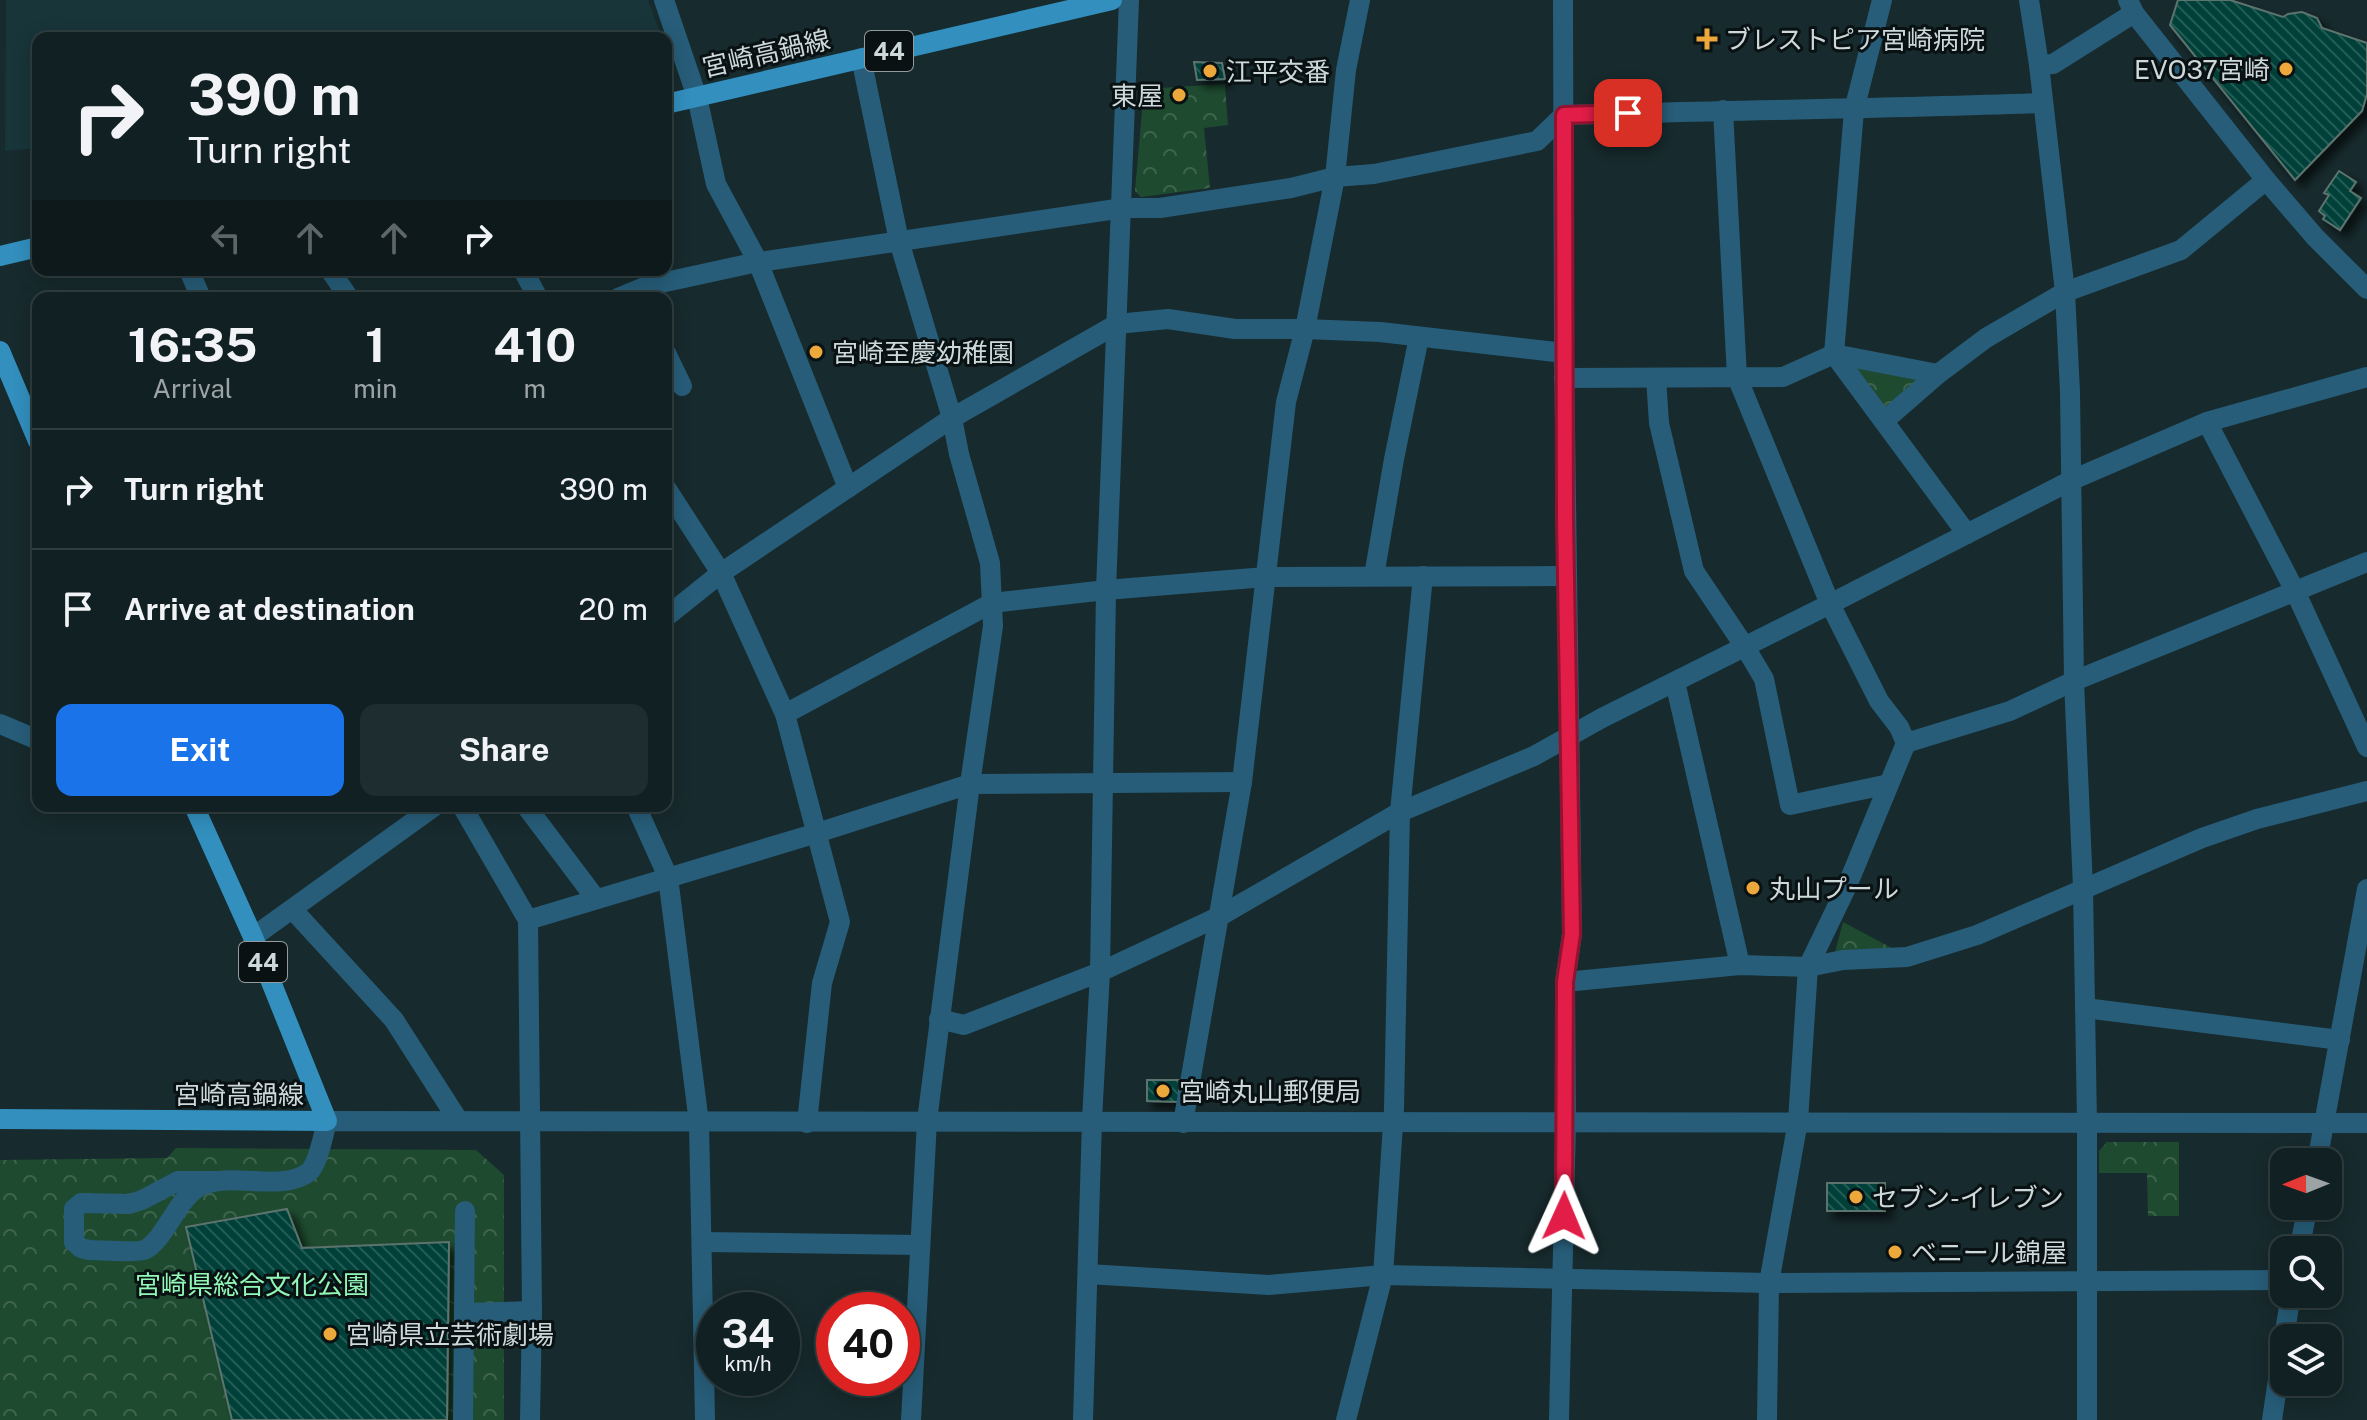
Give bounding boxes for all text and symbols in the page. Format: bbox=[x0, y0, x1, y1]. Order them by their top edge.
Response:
street label: 宮崎高鍋線 bbox=[699, 23, 833, 83]
place label: ブレストピア宮崎病院 bbox=[1725, 24, 1985, 55]
marker: ブレストピア宮崎病院 bbox=[1696, 28, 1718, 50]
road number: 44 bbox=[865, 31, 913, 71]
place label: EVO37宮崎 bbox=[2134, 54, 2270, 85]
place label: 江平交番 bbox=[1226, 56, 1330, 87]
marker: EVO37宮崎 bbox=[2277, 60, 2295, 78]
text: 390 m bbox=[188, 62, 361, 128]
marker: 江平交番 bbox=[1201, 62, 1219, 80]
icon: right bbox=[56, 64, 160, 168]
pin bbox=[1594, 79, 1662, 147]
place label: 東屋 bbox=[1111, 80, 1163, 111]
marker: 東屋 bbox=[1170, 86, 1188, 104]
icon: arrive bbox=[1606, 91, 1650, 135]
text: Turn right bbox=[188, 129, 351, 171]
icon: left bbox=[204, 216, 248, 260]
icon: ahead bbox=[288, 216, 332, 260]
icon: ahead bbox=[372, 216, 416, 260]
icon: right bbox=[456, 216, 500, 260]
text: 16:35 bbox=[128, 316, 257, 373]
text: 1 bbox=[365, 316, 386, 373]
text: 410 bbox=[493, 316, 576, 373]
place label: 宮崎至慶幼稚園 bbox=[832, 337, 1014, 368]
marker: 宮崎至慶幼稚園 bbox=[807, 343, 825, 361]
text: Arrival bbox=[152, 373, 233, 404]
text: min bbox=[353, 373, 397, 404]
text: m bbox=[523, 373, 546, 404]
icon: right bbox=[56, 467, 100, 511]
text: Turn right bbox=[124, 471, 264, 507]
text: 390 m bbox=[559, 471, 648, 507]
icon: arrive bbox=[56, 587, 100, 631]
text: Arrive at destination bbox=[124, 591, 415, 627]
text: 20 m bbox=[579, 591, 648, 627]
button: Exit bbox=[56, 704, 344, 796]
button: Share bbox=[360, 704, 648, 796]
place label: 丸山プール bbox=[1769, 873, 1899, 904]
marker: 丸山プール bbox=[1744, 879, 1762, 897]
road number: 44 bbox=[239, 942, 287, 982]
place label: 宮崎丸山郵便局 bbox=[1179, 1076, 1361, 1107]
street label: 宮崎高鍋線 bbox=[174, 1079, 304, 1110]
marker: 宮崎丸山郵便局 bbox=[1154, 1082, 1172, 1100]
north arrow bbox=[2270, 1148, 2342, 1220]
map controls bbox=[2270, 1148, 2342, 1396]
position arrow bbox=[1522, 1174, 1606, 1258]
place label: セブン-イレブン bbox=[1872, 1182, 2064, 1213]
marker: セブン-イレブン bbox=[1847, 1188, 1865, 1206]
button: search bbox=[2270, 1236, 2342, 1308]
place label: ベニール錦屋 bbox=[1911, 1237, 2067, 1268]
marker: ベニール錦屋 bbox=[1886, 1243, 1904, 1261]
park label: 宮崎県総合文化公園 bbox=[135, 1269, 369, 1300]
speed limit sign: 40 bbox=[816, 1292, 920, 1396]
text: 34 bbox=[722, 1310, 774, 1357]
place label: 宮崎県立芸術劇場 bbox=[346, 1319, 554, 1350]
button: layers bbox=[2270, 1324, 2342, 1396]
marker: 宮崎県立芸術劇場 bbox=[321, 1325, 339, 1343]
text: km/h bbox=[724, 1352, 772, 1376]

